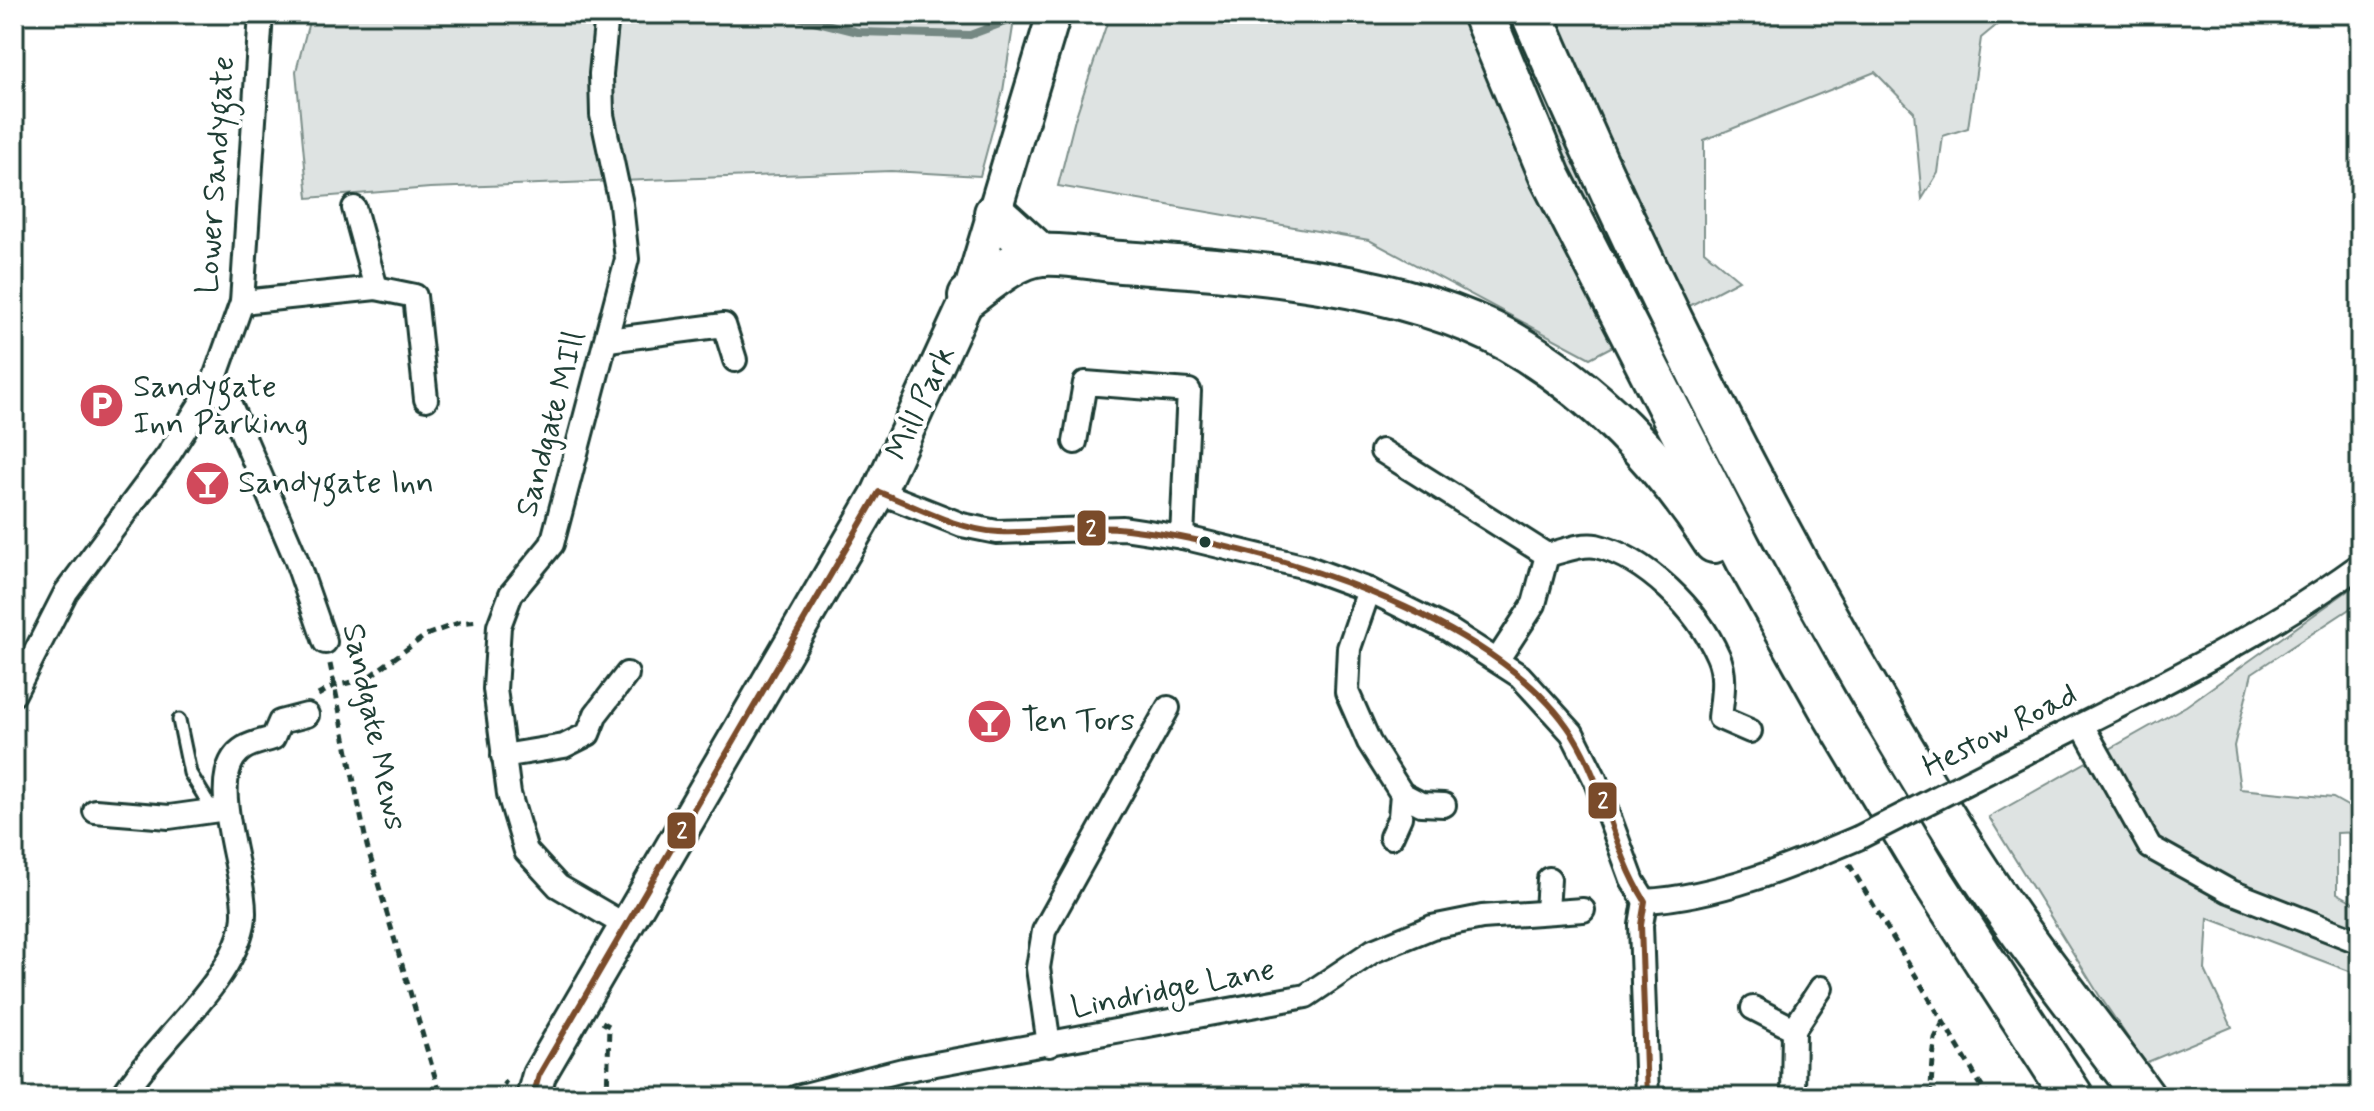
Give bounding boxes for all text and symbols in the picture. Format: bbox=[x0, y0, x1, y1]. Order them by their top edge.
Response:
street label: Lower Sandygate bbox=[187, 55, 248, 296]
street label: Sandgate MIll bbox=[506, 326, 596, 522]
street label: Mill Park bbox=[876, 339, 966, 467]
place label: Sandygate Inn Parking bbox=[133, 366, 308, 445]
parking icon: Sandygate Inn Parking bbox=[78, 381, 126, 429]
bar icon: Sandygate Inn bbox=[183, 459, 231, 507]
place label: Sandygate Inn bbox=[238, 462, 434, 507]
line badge: 2 bbox=[1076, 509, 1107, 547]
text: 2 bbox=[1086, 516, 1097, 544]
unlabelled marker bbox=[1197, 534, 1213, 550]
street label: Sandgate Mews bbox=[332, 620, 416, 834]
street label: Hestow Road bbox=[1915, 674, 2085, 788]
bar icon: Ten Tors bbox=[966, 697, 1014, 745]
place label: Ten Tors bbox=[1021, 700, 1135, 742]
line badge: 2 bbox=[1587, 781, 1618, 820]
text: 2 bbox=[1598, 788, 1609, 816]
line badge: 2 bbox=[666, 811, 697, 850]
text: 2 bbox=[677, 818, 688, 846]
street label: Lindridge Lane bbox=[1068, 949, 1279, 1031]

